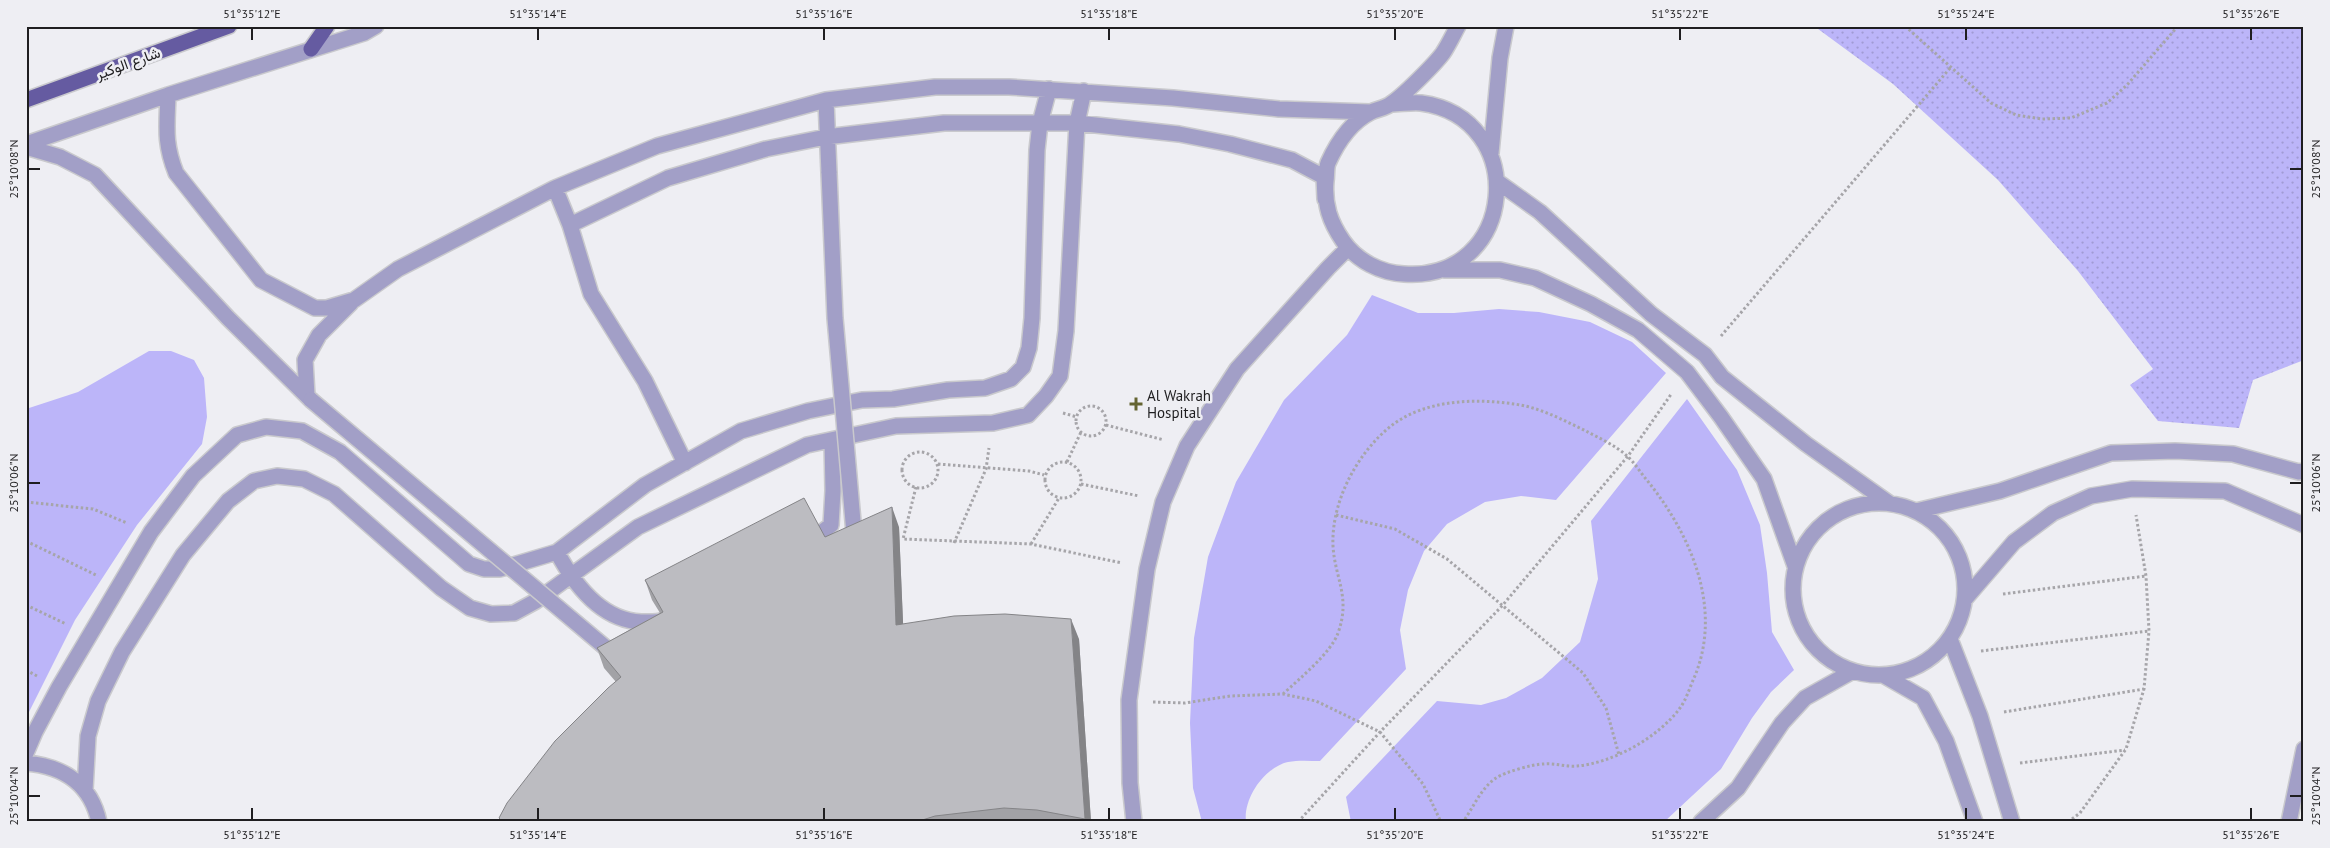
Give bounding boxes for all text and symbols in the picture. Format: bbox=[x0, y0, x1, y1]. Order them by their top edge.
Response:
text: 51°35'12"E bbox=[223, 6, 281, 21]
text: 51°35'14"E bbox=[509, 6, 567, 21]
text: 51°35'16"E bbox=[795, 6, 853, 21]
text: 51°35'18"E bbox=[1080, 6, 1138, 21]
text: 51°35'20"E bbox=[1366, 6, 1424, 21]
text: 51°35'22"E bbox=[1651, 6, 1709, 21]
text: 51°35'24"E bbox=[1937, 6, 1995, 21]
text: 51°35'26"E bbox=[2222, 6, 2280, 21]
street label: شارع الوكير bbox=[92, 43, 164, 86]
text: 25°10'08"N bbox=[6, 139, 21, 199]
text: 25°10'08"N bbox=[2308, 139, 2323, 199]
place label: Al Wakrah Hospital bbox=[1147, 386, 1211, 422]
marker: Al Wakrah Hospital bbox=[1129, 397, 1143, 411]
text: 25°10'06"N bbox=[6, 453, 21, 513]
text: 25°10'06"N bbox=[2308, 453, 2323, 513]
text: 25°10'04"N bbox=[6, 766, 21, 826]
text: 25°10'04"N bbox=[2308, 766, 2323, 826]
text: 51°35'12"E bbox=[223, 827, 281, 842]
text: 51°35'14"E bbox=[509, 827, 567, 842]
text: 51°35'16"E bbox=[795, 827, 853, 842]
text: 51°35'18"E bbox=[1080, 827, 1138, 842]
text: 51°35'20"E bbox=[1366, 827, 1424, 842]
text: 51°35'22"E bbox=[1651, 827, 1709, 842]
text: 51°35'24"E bbox=[1937, 827, 1995, 842]
text: 51°35'26"E bbox=[2222, 827, 2280, 842]

